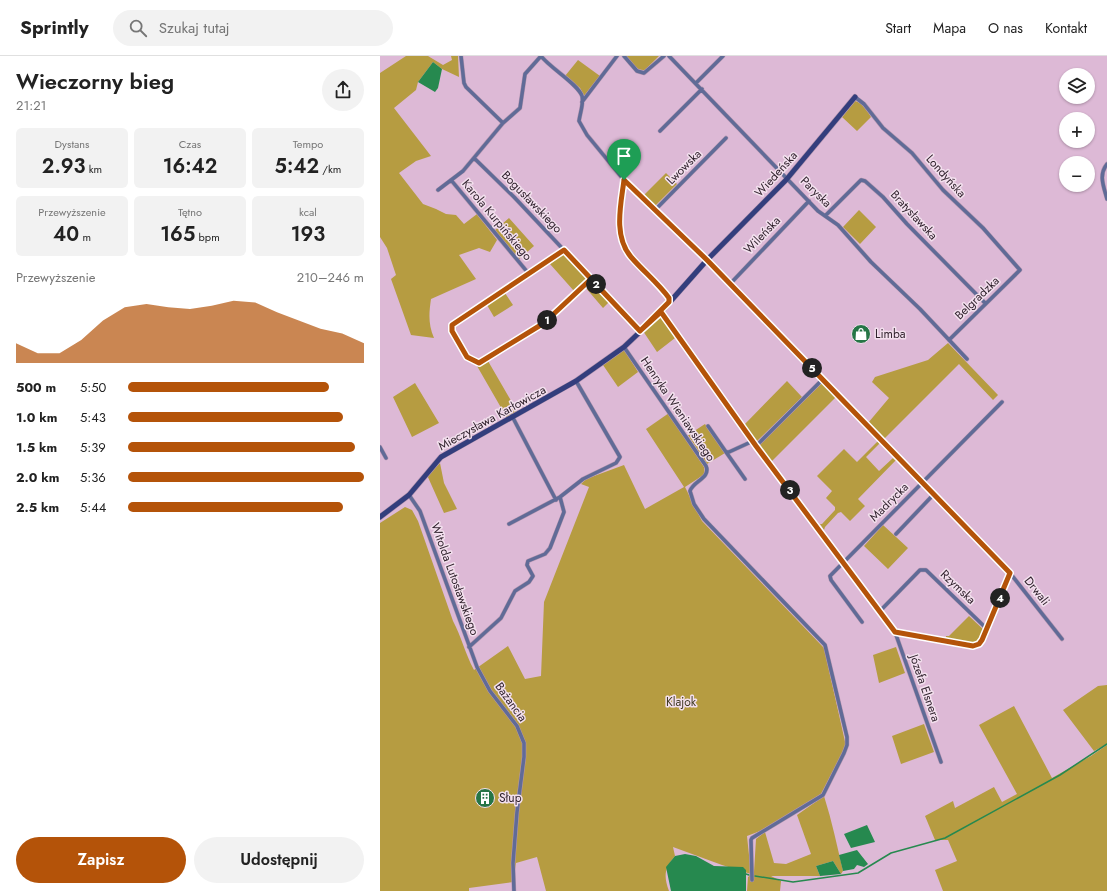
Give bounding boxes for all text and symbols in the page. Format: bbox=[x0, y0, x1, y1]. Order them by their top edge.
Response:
search box bbox=[113, 10, 393, 46]
text: Sprintly bbox=[20, 14, 89, 41]
icon: search bbox=[127, 17, 149, 39]
text: Szukaj tutaj bbox=[159, 17, 230, 39]
text: Start bbox=[885, 18, 911, 38]
text: Mapa bbox=[933, 18, 966, 38]
text: O nas bbox=[988, 18, 1023, 38]
text: Kontakt bbox=[1045, 18, 1087, 38]
text: Wieczorny bieg bbox=[16, 65, 174, 97]
map controls bbox=[1059, 68, 1095, 192]
button: layers bbox=[1059, 68, 1095, 104]
button: share bbox=[322, 69, 364, 111]
text: 21:21 bbox=[16, 96, 46, 115]
button: + bbox=[1059, 112, 1095, 148]
text: Dystans bbox=[54, 136, 90, 152]
text: Czas bbox=[179, 136, 201, 152]
text: Tempo bbox=[293, 136, 323, 152]
pin bbox=[607, 139, 641, 180]
icon: arrive bbox=[613, 145, 635, 167]
street label: Lwowska bbox=[662, 145, 706, 189]
street label: Wiedeńska bbox=[750, 147, 802, 201]
street label: Londyńska bbox=[922, 150, 970, 202]
text: 2.93 bbox=[42, 152, 85, 181]
text: 16:42 bbox=[163, 152, 217, 181]
text: 5:42 bbox=[275, 152, 319, 181]
button: − bbox=[1059, 156, 1095, 192]
text: km bbox=[85, 161, 102, 177]
text: /km bbox=[319, 161, 341, 177]
street label: Bogusławskiego bbox=[498, 167, 567, 238]
street label: Paryska bbox=[796, 172, 836, 212]
street label: Karola Kurpińskiego bbox=[458, 175, 537, 265]
street label: Bratysławska bbox=[886, 186, 942, 244]
text: Przewyższenie bbox=[38, 204, 106, 220]
text: Tętno bbox=[178, 204, 202, 220]
text: kcal bbox=[299, 204, 317, 220]
street label: Wileńska bbox=[739, 212, 785, 258]
text: 40 bbox=[53, 220, 79, 249]
text: 165 bbox=[160, 220, 195, 249]
text: 193 bbox=[291, 220, 325, 249]
text: m bbox=[79, 229, 91, 245]
text: bpm bbox=[195, 229, 220, 245]
text: Przewyższenie bbox=[16, 268, 96, 287]
text: 210–246 m bbox=[297, 268, 364, 287]
street label: Belgradzka bbox=[951, 272, 1003, 324]
pin: 2 bbox=[586, 274, 606, 294]
text: 2 bbox=[592, 276, 600, 292]
pin: 1 bbox=[537, 310, 557, 330]
text: 1 bbox=[544, 312, 550, 328]
shop icon: Limba bbox=[850, 323, 872, 345]
place label: Limba bbox=[875, 325, 906, 343]
street label: Henryka Wieniawskiego bbox=[636, 353, 720, 465]
pin: 5 bbox=[802, 358, 822, 378]
text: 5 bbox=[808, 360, 816, 376]
text: 500 m bbox=[16, 378, 56, 397]
text: 5:50 bbox=[80, 378, 106, 397]
street label: Mieczysława Karłowicza bbox=[435, 381, 549, 455]
text: 1.0 km bbox=[16, 408, 57, 427]
text: 5:43 bbox=[80, 408, 106, 427]
text: 1.5 km bbox=[16, 438, 57, 457]
text: 5:39 bbox=[80, 438, 106, 457]
text: 2.0 km bbox=[16, 468, 59, 487]
text: 5:36 bbox=[80, 468, 106, 487]
street label: Madrycka bbox=[865, 478, 913, 526]
pin: 3 bbox=[780, 480, 800, 500]
text: 3 bbox=[787, 482, 793, 498]
text: 2.5 km bbox=[16, 498, 59, 517]
text: 5:44 bbox=[80, 498, 106, 517]
street label: Witolda Lutosławskiego bbox=[426, 520, 484, 638]
street label: Rzymska bbox=[936, 566, 980, 609]
street label: Drwali bbox=[1020, 573, 1054, 609]
pin: 4 bbox=[990, 588, 1010, 608]
text: 4 bbox=[996, 590, 1004, 606]
street label: Józefa Elsnera bbox=[904, 650, 945, 724]
street label: Bażancia bbox=[491, 679, 532, 726]
park label: Klajok bbox=[666, 693, 697, 711]
building icon: Słup bbox=[474, 787, 496, 809]
place label: Słup bbox=[499, 789, 522, 807]
button: Zapisz bbox=[16, 837, 186, 883]
button: Udostępnij bbox=[194, 837, 364, 883]

